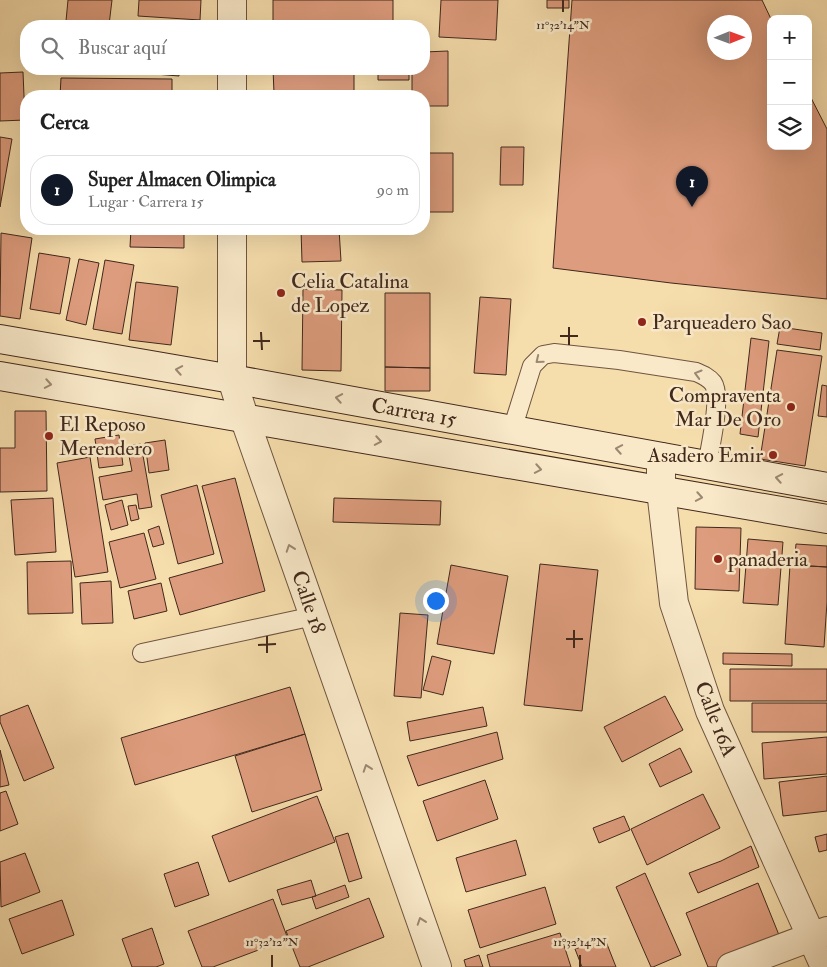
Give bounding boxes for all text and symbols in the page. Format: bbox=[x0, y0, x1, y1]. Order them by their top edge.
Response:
north arrow bbox=[707, 15, 752, 60]
map controls bbox=[767, 15, 812, 150]
button: + bbox=[767, 15, 812, 60]
text: 11°32'14"N bbox=[536, 18, 590, 33]
search box bbox=[20, 20, 430, 75]
icon: search bbox=[38, 34, 66, 62]
text: Buscar aquí bbox=[78, 36, 166, 60]
button: − bbox=[767, 60, 812, 105]
button: layers bbox=[767, 105, 812, 150]
text: Cerca bbox=[40, 109, 89, 136]
pin: 1 bbox=[676, 166, 708, 207]
text: Super Almacen Olimpica bbox=[88, 168, 276, 192]
text: 1 bbox=[54, 180, 60, 200]
text: 90 m bbox=[377, 180, 409, 200]
text: Lugar · Carrera 15 bbox=[88, 192, 204, 212]
place label: Celia Catalina de Lopez bbox=[291, 268, 409, 319]
marker: Celia Catalina de Lopez bbox=[275, 287, 287, 299]
place label: Parqueadero Sao bbox=[652, 309, 791, 336]
marker: Parqueadero Sao bbox=[636, 316, 648, 328]
one-way arrow bbox=[536, 354, 545, 363]
one-way arrow bbox=[174, 365, 183, 375]
one-way arrow bbox=[694, 369, 703, 379]
one-way arrow bbox=[44, 379, 52, 389]
place label: Compraventa Mar De Oro bbox=[669, 382, 781, 433]
street label: Carrera 15 bbox=[369, 392, 459, 433]
one-way arrow bbox=[334, 394, 343, 404]
marker: Compraventa Mar De Oro bbox=[785, 401, 797, 413]
place label: El Reposo Merendero bbox=[59, 411, 152, 462]
marker: El Reposo Merendero bbox=[43, 430, 55, 442]
one-way arrow bbox=[374, 435, 383, 445]
place label: Asadero Emir bbox=[647, 442, 763, 469]
one-way arrow bbox=[615, 445, 624, 455]
marker: Asadero Emir bbox=[767, 449, 779, 461]
one-way arrow bbox=[534, 463, 543, 473]
one-way arrow bbox=[775, 473, 783, 483]
one-way arrow bbox=[694, 491, 703, 501]
one-way arrow bbox=[286, 545, 296, 553]
place label: panaderia bbox=[727, 546, 808, 573]
marker: panaderia bbox=[712, 553, 724, 565]
street label: Calle 18 bbox=[285, 567, 332, 637]
your location bbox=[423, 588, 449, 614]
street label: Calle 16A bbox=[688, 677, 743, 761]
one-way arrow bbox=[363, 764, 373, 772]
one-way arrow bbox=[417, 917, 427, 926]
text: 11°32'12"N bbox=[246, 935, 299, 950]
text: 11°32'14"N bbox=[553, 935, 607, 950]

